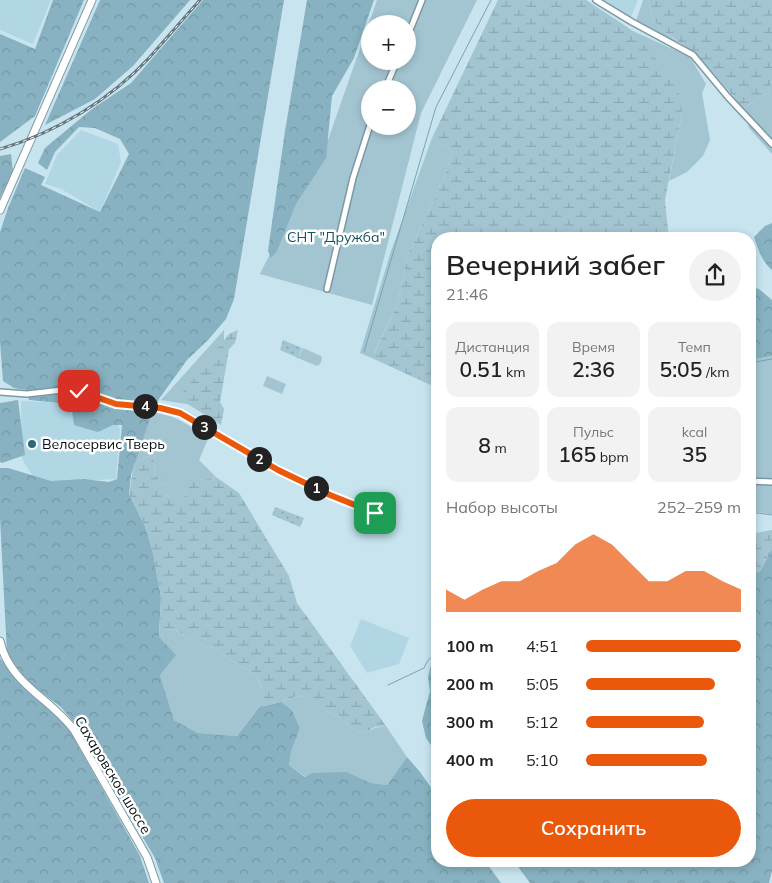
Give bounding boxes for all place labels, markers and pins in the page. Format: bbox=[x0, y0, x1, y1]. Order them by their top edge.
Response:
pin bbox=[58, 370, 100, 412]
pin: 4 bbox=[132, 394, 158, 418]
pin: 3 bbox=[192, 414, 216, 440]
place label: Велосервис Тверь bbox=[42, 435, 165, 453]
marker: Велосервис Тверь bbox=[26, 438, 38, 450]
pin: 2 bbox=[246, 446, 272, 472]
pin: 1 bbox=[304, 476, 328, 500]
pin bbox=[354, 492, 396, 534]

